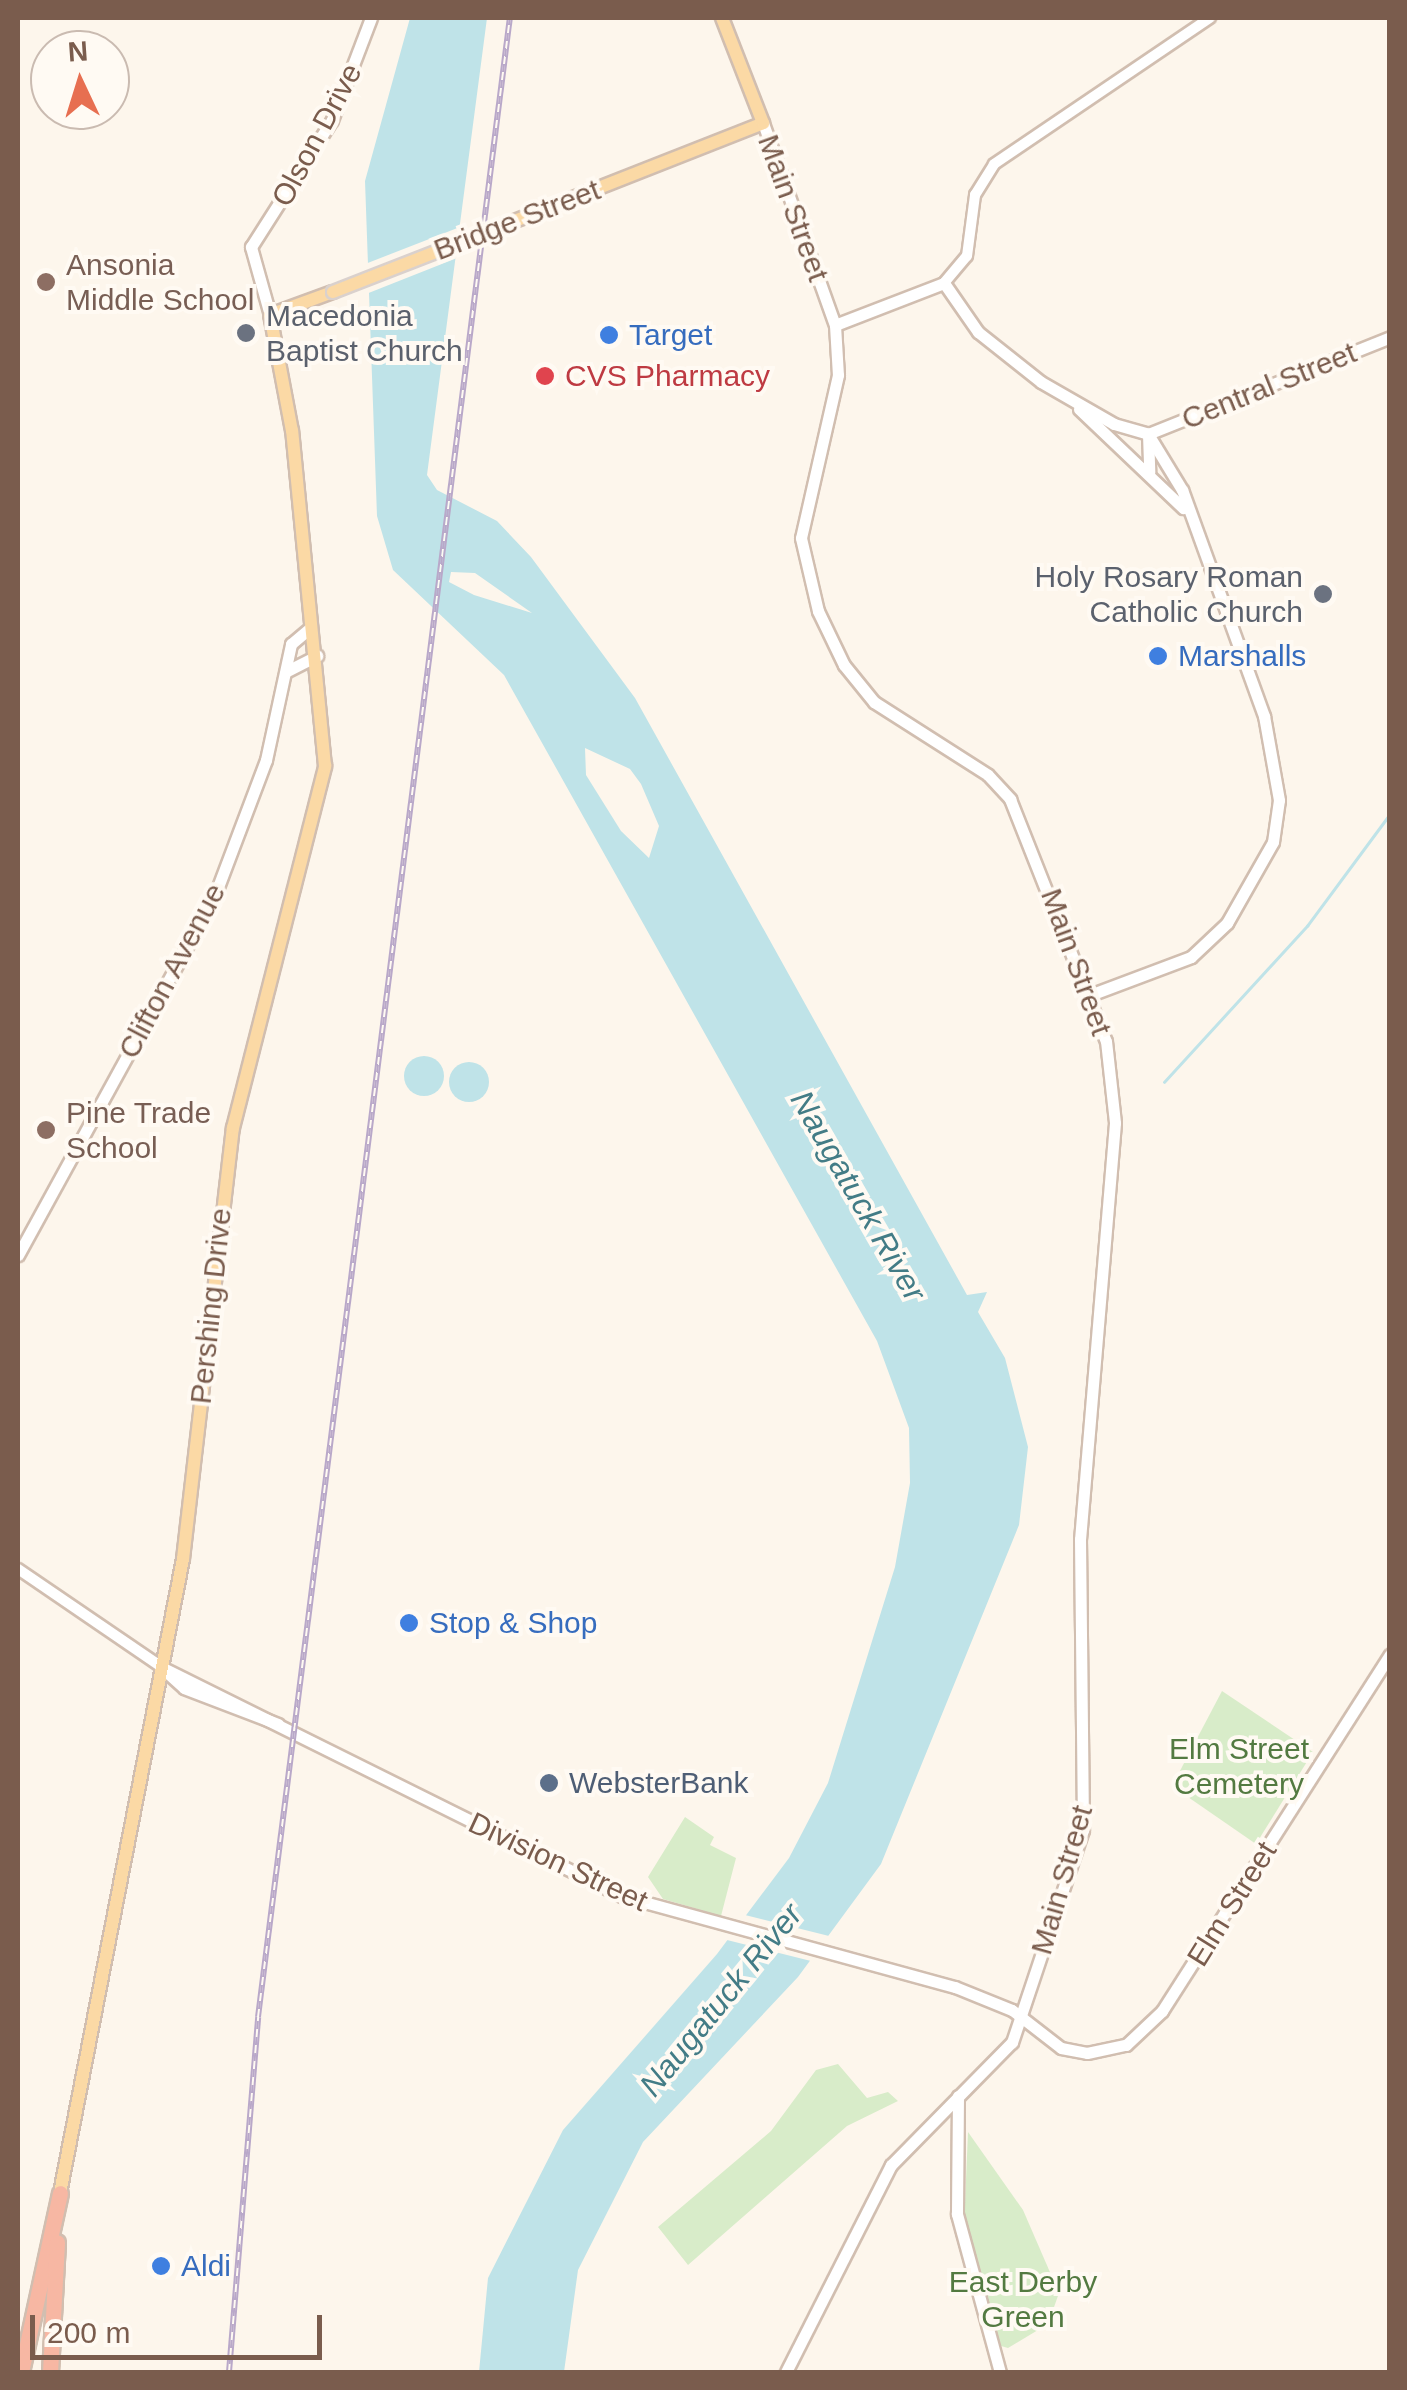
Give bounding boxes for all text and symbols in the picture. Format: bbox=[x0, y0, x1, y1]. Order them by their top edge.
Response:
north arrow bbox=[30, 30, 130, 130]
text: N bbox=[67, 35, 89, 68]
street label: Olson Drive bbox=[264, 57, 370, 213]
street label: Main Street bbox=[750, 130, 836, 286]
street label: Bridge Street bbox=[429, 172, 605, 268]
place label: Ansonia Middle School bbox=[66, 247, 254, 318]
marker: Ansonia Middle School bbox=[35, 271, 57, 293]
place label: Macedonia Baptist Church bbox=[266, 298, 463, 368]
place label: Target bbox=[629, 317, 712, 353]
marker: Macedonia Baptist Church bbox=[235, 322, 257, 344]
marker: Target bbox=[598, 324, 620, 346]
street label: Central Street bbox=[1176, 335, 1362, 437]
place label: CVS Pharmacy bbox=[565, 358, 770, 394]
marker: CVS Pharmacy bbox=[534, 365, 556, 387]
place label: Holy Rosary Roman Catholic Church bbox=[1035, 559, 1303, 630]
marker: Holy Rosary Roman Catholic Church bbox=[1312, 583, 1334, 605]
place label: Marshalls bbox=[1178, 638, 1306, 674]
marker: Marshalls bbox=[1147, 645, 1169, 667]
street label: Clifton Avenue bbox=[110, 877, 234, 1065]
street label: Main Street bbox=[1033, 884, 1119, 1040]
water label: Naugatuck River bbox=[782, 1084, 934, 1308]
place label: Pine Trade School bbox=[66, 1095, 212, 1166]
marker: Pine Trade School bbox=[35, 1119, 57, 1141]
street label: Pershing Drive bbox=[183, 1206, 239, 1406]
place label: Stop & Shop bbox=[429, 1605, 597, 1641]
marker: Stop & Shop bbox=[398, 1612, 420, 1634]
park label: Elm Street Cemetery bbox=[1169, 1731, 1309, 1802]
place label: WebsterBank bbox=[569, 1765, 749, 1801]
marker: WebsterBank bbox=[538, 1772, 560, 1794]
street label: Main Street bbox=[1024, 1801, 1100, 1959]
street label: Division Street bbox=[463, 1805, 653, 1919]
street label: Elm Street bbox=[1180, 1835, 1284, 1973]
water label: Naugatuck River bbox=[632, 1896, 810, 2104]
place label: Aldi bbox=[181, 2248, 231, 2284]
marker: Aldi bbox=[150, 2255, 172, 2277]
park label: East Derby Green bbox=[949, 2264, 1097, 2334]
scale bar bbox=[35, 2295, 328, 2357]
text: 200 m bbox=[47, 2316, 130, 2349]

